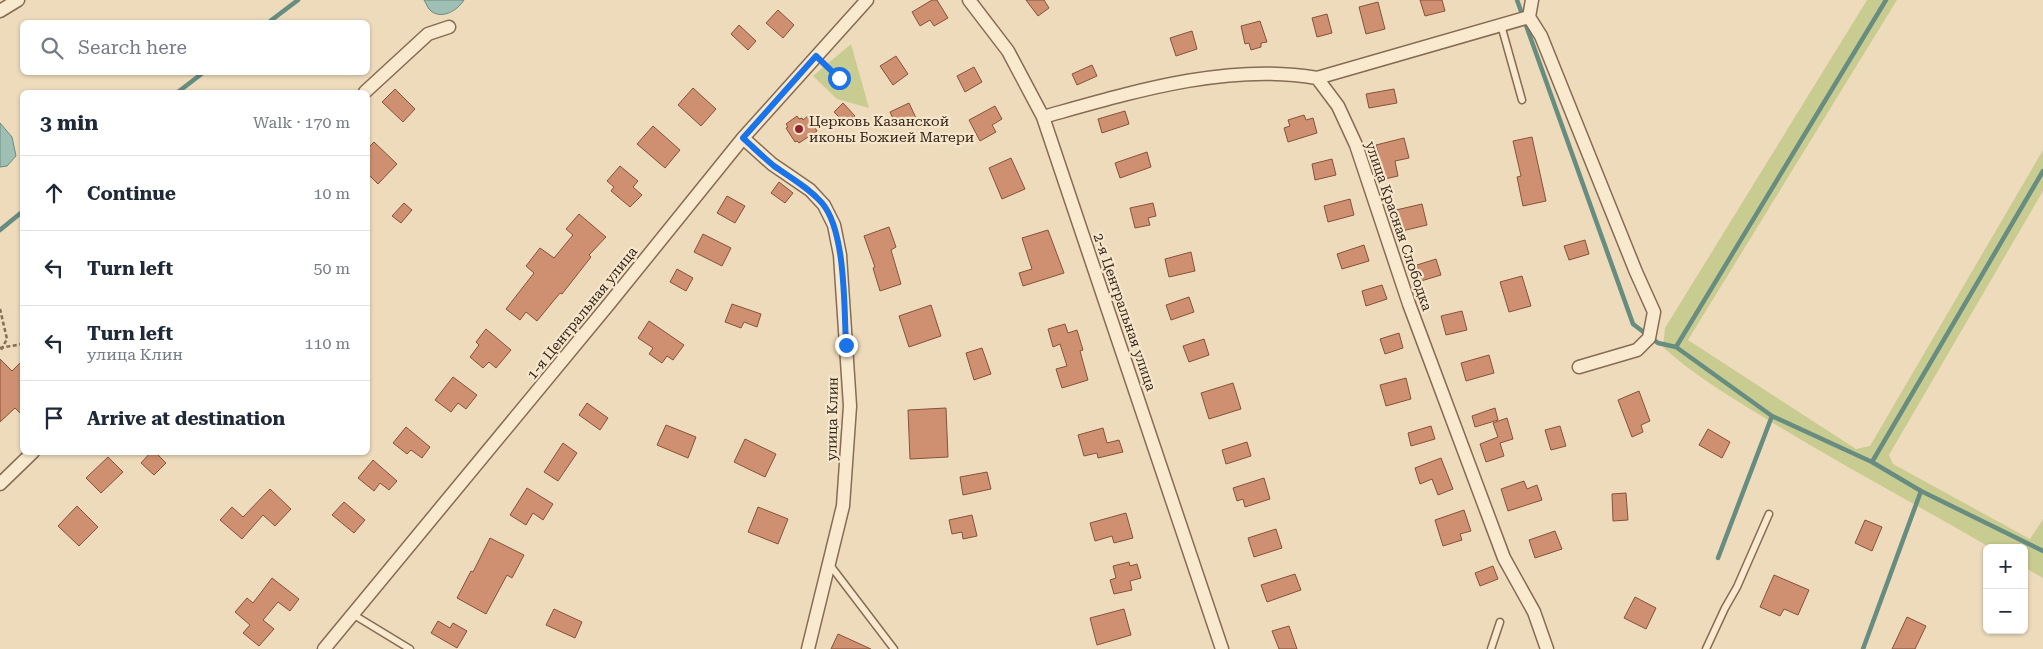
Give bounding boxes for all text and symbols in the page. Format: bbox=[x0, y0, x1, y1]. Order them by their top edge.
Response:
search box bbox=[20, 20, 370, 75]
icon: search bbox=[38, 34, 66, 62]
text: Search here bbox=[78, 36, 187, 59]
route start bbox=[828, 67, 851, 90]
text: 3 min bbox=[40, 111, 98, 135]
text: Walk · 170 m bbox=[253, 113, 350, 132]
place label: Церковь Казанской иконы Божией Матери bbox=[809, 113, 974, 145]
marker: Церковь Казанской иконы Божией Матери bbox=[793, 123, 805, 135]
street label: улица Красная Слободка bbox=[1362, 139, 1436, 313]
icon: ahead bbox=[40, 179, 68, 207]
text: Continue bbox=[87, 182, 176, 205]
text: 10 m bbox=[313, 184, 350, 203]
street label: 2-я Центральная улица bbox=[1090, 231, 1160, 393]
street label: 1-я Центральная улица bbox=[524, 243, 641, 382]
icon: left bbox=[40, 254, 68, 282]
text: Turn left bbox=[87, 257, 173, 280]
text: 50 m bbox=[313, 259, 350, 278]
text: Turn left bbox=[87, 322, 173, 345]
icon: left bbox=[40, 329, 68, 357]
text: 110 m bbox=[304, 334, 350, 353]
route end bbox=[835, 334, 858, 357]
text: улица Клин bbox=[87, 345, 183, 364]
street label: улица Клин bbox=[823, 377, 841, 461]
icon: arrive bbox=[40, 404, 68, 432]
text: Arrive at destination bbox=[87, 407, 285, 430]
map controls bbox=[1983, 544, 2028, 634]
button: + bbox=[1983, 544, 2028, 589]
button: − bbox=[1983, 589, 2028, 634]

